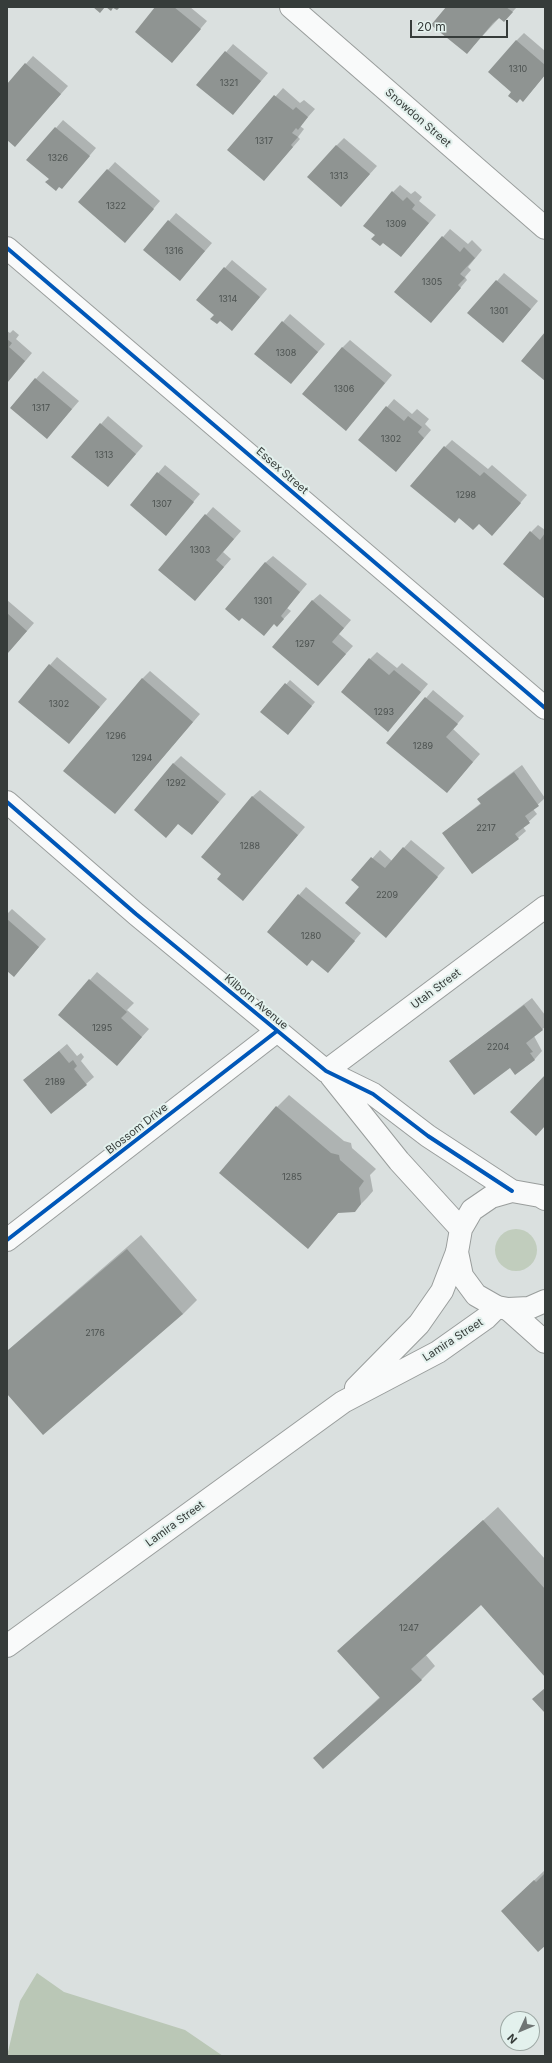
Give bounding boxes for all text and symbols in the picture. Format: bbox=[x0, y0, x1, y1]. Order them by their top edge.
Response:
scale bar bbox=[412, 12, 510, 38]
text: 20 m bbox=[417, 19, 446, 34]
house number: 1310 bbox=[509, 64, 527, 74]
house number: 1321 bbox=[220, 78, 238, 88]
street label: Snowdon Street bbox=[382, 86, 454, 150]
house number: 1317 bbox=[255, 136, 273, 146]
house number: 1326 bbox=[48, 153, 68, 163]
house number: 1313 bbox=[330, 171, 348, 181]
house number: 1322 bbox=[106, 201, 126, 211]
house number: 1309 bbox=[386, 219, 406, 229]
house number: 1316 bbox=[165, 246, 183, 256]
house number: 1305 bbox=[422, 277, 442, 287]
house number: 1314 bbox=[219, 294, 237, 304]
house number: 1301 bbox=[490, 306, 508, 316]
house number: 1308 bbox=[276, 348, 296, 358]
house number: 1306 bbox=[334, 384, 354, 394]
house number: 1317 bbox=[32, 403, 50, 413]
house number: 1302 bbox=[381, 434, 401, 444]
street label: Essex Street bbox=[253, 445, 311, 497]
house number: 1313 bbox=[95, 450, 113, 460]
house number: 1298 bbox=[456, 490, 476, 500]
house number: 1307 bbox=[152, 499, 172, 509]
house number: 1303 bbox=[190, 545, 210, 555]
house number: 1301 bbox=[254, 596, 272, 606]
house number: 1297 bbox=[295, 639, 315, 649]
house number: 1302 bbox=[49, 699, 69, 709]
house number: 1293 bbox=[374, 707, 394, 717]
house number: 1296 bbox=[106, 731, 126, 741]
house number: 1289 bbox=[413, 741, 433, 751]
house number: 1294 bbox=[132, 753, 152, 763]
house number: 1292 bbox=[166, 778, 186, 788]
house number: 2217 bbox=[476, 823, 496, 833]
house number: 1288 bbox=[240, 841, 260, 851]
house number: 2209 bbox=[376, 890, 398, 900]
house number: 1280 bbox=[301, 931, 321, 941]
street label: Utah Street bbox=[409, 966, 463, 1012]
street label: Kilborn Avenue bbox=[222, 972, 290, 1032]
house number: 1295 bbox=[92, 1023, 112, 1033]
house number: 2204 bbox=[487, 1042, 509, 1052]
house number: 2189 bbox=[45, 1077, 65, 1087]
street label: Blossom Drive bbox=[104, 1101, 170, 1157]
house number: 1285 bbox=[282, 1172, 302, 1182]
street label: Lamira Street bbox=[420, 1316, 486, 1364]
house number: 2176 bbox=[85, 1328, 105, 1338]
street label: Lamira Street bbox=[143, 1498, 207, 1550]
house number: 1247 bbox=[399, 1623, 419, 1633]
north arrow bbox=[500, 2011, 540, 2051]
text: N bbox=[504, 2031, 520, 2047]

